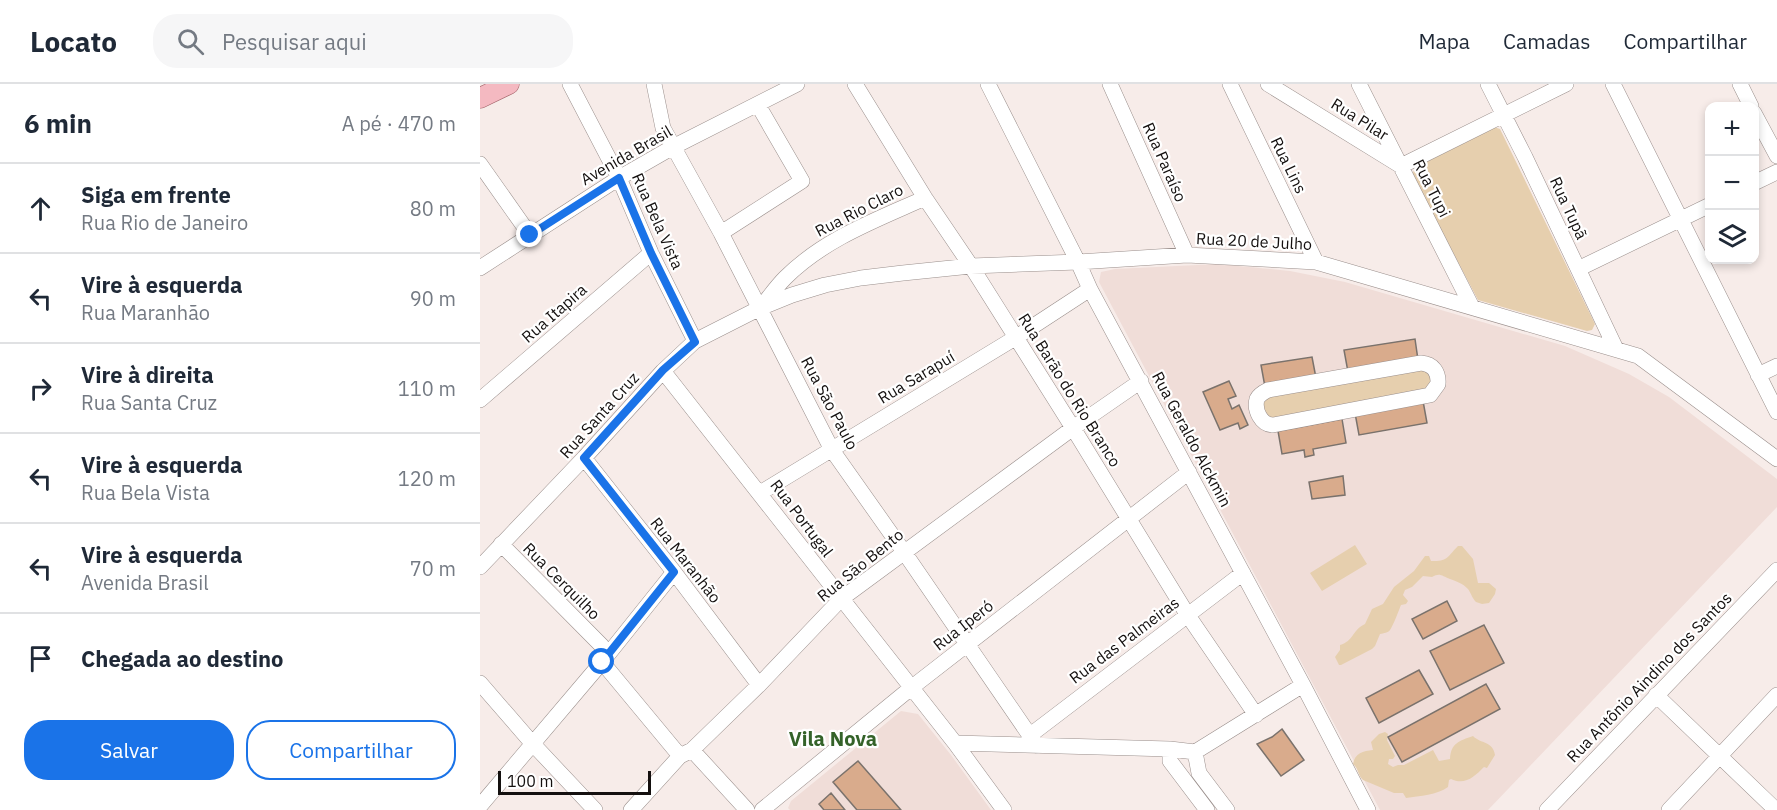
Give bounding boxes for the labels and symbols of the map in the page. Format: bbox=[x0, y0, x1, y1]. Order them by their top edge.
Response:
street label: Rua Pilar bbox=[1328, 94, 1393, 145]
street label: Rua Paraíso bbox=[1139, 119, 1191, 205]
street label: Avenida Brasil bbox=[577, 121, 675, 189]
street label: Rua Lins bbox=[1267, 133, 1311, 197]
street label: Rua Tupi bbox=[1409, 156, 1455, 220]
street label: Rua Bela Vista bbox=[628, 170, 688, 273]
street label: Rua Tupã bbox=[1546, 173, 1592, 243]
street label: Rua Rio Claro bbox=[812, 179, 906, 241]
route end bbox=[516, 221, 542, 247]
street label: Rua 20 de Julho bbox=[1195, 228, 1313, 254]
street label: Rua Itapira bbox=[517, 279, 591, 347]
street label: Rua Barão do Rio Branco bbox=[1014, 309, 1126, 471]
street label: Rua Sarapuí bbox=[874, 346, 958, 408]
street label: Rua São Paulo bbox=[797, 353, 863, 453]
street label: Rua Santa Cruz bbox=[555, 368, 643, 462]
street label: Rua Geraldo Alckmin bbox=[1148, 368, 1236, 510]
street label: Rua Portugal bbox=[766, 475, 838, 561]
street label: Rua Maranhão bbox=[646, 513, 726, 607]
street label: Rua São Bento bbox=[813, 524, 907, 606]
street label: Rua Cerquilho bbox=[519, 538, 605, 624]
street label: Rua Antônio Aindino dos Santos bbox=[1562, 588, 1736, 766]
street label: Rua das Palmeiras bbox=[1065, 592, 1183, 688]
street label: Rua Iperó bbox=[929, 595, 997, 655]
route start bbox=[588, 648, 614, 674]
district label: Vila Nova bbox=[789, 725, 877, 752]
scale bar bbox=[498, 768, 651, 796]

